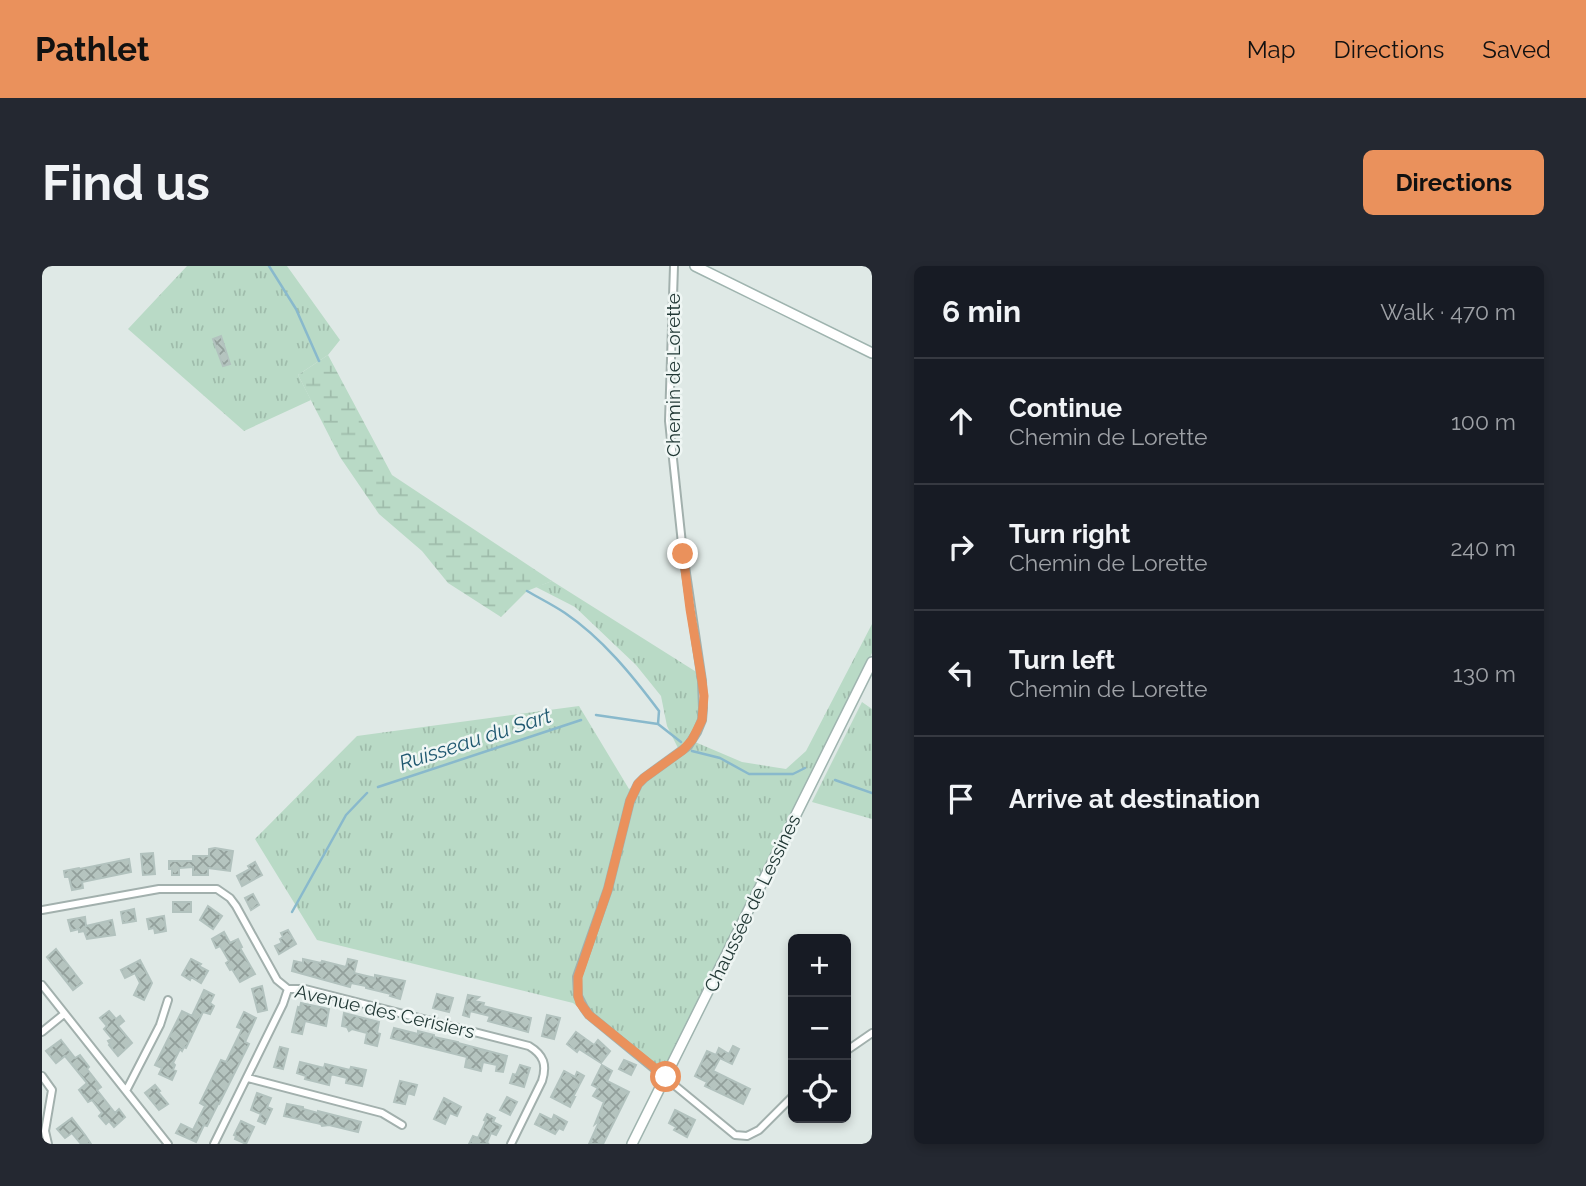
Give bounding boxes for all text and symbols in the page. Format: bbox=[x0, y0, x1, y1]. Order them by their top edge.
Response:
text: Pathlet bbox=[35, 30, 149, 69]
text: Map bbox=[1247, 35, 1296, 64]
text: Directions bbox=[1334, 35, 1444, 64]
text: Saved bbox=[1482, 35, 1551, 64]
button: Directions bbox=[1363, 150, 1544, 215]
text: Find us bbox=[42, 154, 210, 211]
street label: Chemin de Lorette bbox=[662, 293, 684, 457]
text: 6 min bbox=[942, 294, 1021, 329]
text: Walk · 470 m bbox=[1380, 298, 1516, 325]
text: Continue bbox=[1009, 393, 1122, 423]
icon: ahead bbox=[942, 402, 980, 440]
text: 100 m bbox=[1451, 408, 1516, 435]
text: Chemin de Lorette bbox=[1009, 423, 1207, 450]
text: Turn right bbox=[1009, 519, 1130, 549]
icon: right bbox=[942, 528, 980, 566]
text: 240 m bbox=[1450, 534, 1516, 561]
route end bbox=[667, 538, 698, 569]
text: Chemin de Lorette bbox=[1009, 549, 1207, 576]
text: Turn left bbox=[1009, 645, 1115, 675]
icon: left bbox=[942, 654, 980, 692]
text: 130 m bbox=[1453, 660, 1516, 687]
text: Chemin de Lorette bbox=[1009, 675, 1207, 702]
water label: Ruisseau du Sart bbox=[396, 703, 555, 775]
icon: arrive bbox=[942, 780, 980, 818]
text: Arrive at destination bbox=[1009, 784, 1260, 814]
street label: Chaussée de Lessines bbox=[699, 811, 805, 995]
map controls bbox=[788, 934, 851, 1123]
button: + bbox=[788, 934, 851, 997]
street label: Avenue des Cerisiers bbox=[293, 980, 477, 1042]
button: − bbox=[788, 997, 851, 1060]
button: locate bbox=[788, 1060, 851, 1123]
route start bbox=[650, 1061, 681, 1092]

